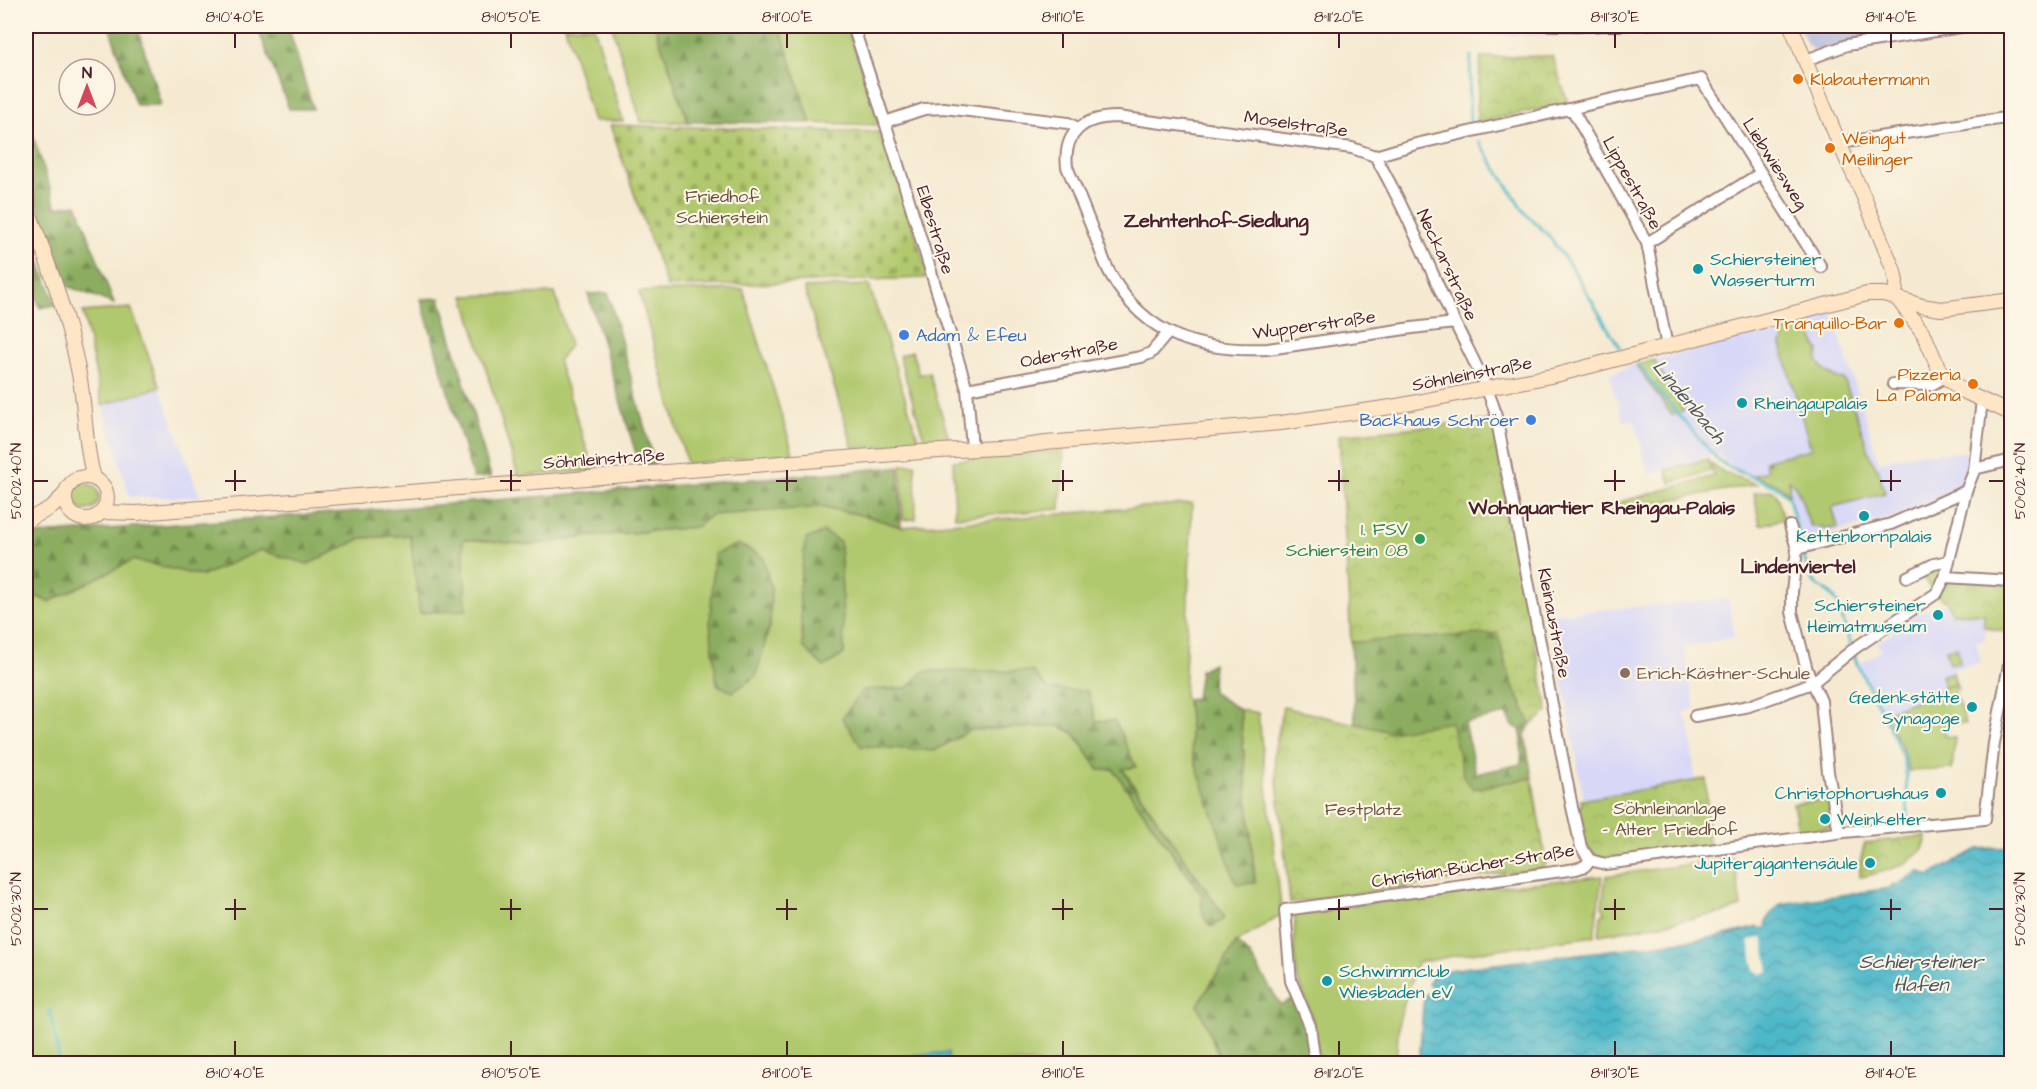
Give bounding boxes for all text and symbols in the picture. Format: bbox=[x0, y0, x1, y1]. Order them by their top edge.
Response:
text: 8°10'40"E bbox=[206, 7, 265, 28]
text: 8°10'50"E bbox=[481, 7, 541, 28]
text: 8°11'00"E bbox=[762, 7, 812, 28]
text: 8°11'10"E bbox=[1041, 7, 1085, 28]
text: 8°11'20"E bbox=[1314, 7, 1364, 28]
text: 8°11'30"E bbox=[1591, 7, 1640, 28]
text: 8°11'40"E bbox=[1865, 7, 1917, 28]
north arrow bbox=[57, 57, 117, 117]
text: N bbox=[82, 62, 92, 84]
place label: Klabautermann bbox=[1810, 67, 1929, 92]
marker: Klabautermann bbox=[1791, 72, 1805, 86]
street label: Moselstraße bbox=[1242, 104, 1350, 144]
street label: Liebwiesweg bbox=[1735, 113, 1814, 215]
place label: Weingut Meilinger bbox=[1842, 126, 1913, 173]
street label: Lippestraße bbox=[1596, 132, 1668, 234]
marker: Weingut Meilinger bbox=[1823, 141, 1837, 155]
street label: Elbestraße bbox=[910, 183, 960, 278]
park label: Friedhof Schierstein bbox=[676, 184, 768, 230]
street label: Neckarstraße bbox=[1410, 205, 1484, 325]
district label: Zehntenhof-Siedlung bbox=[1123, 207, 1309, 236]
place label: Schiersteiner Wasserturm bbox=[1710, 247, 1822, 293]
marker: Schiersteiner Wasserturm bbox=[1691, 262, 1705, 276]
street label: Wupperstraße bbox=[1251, 304, 1377, 346]
place label: Tranquillo-Bar bbox=[1773, 311, 1887, 336]
marker: Tranquillo-Bar bbox=[1892, 316, 1906, 330]
place label: Adam & Efeu bbox=[916, 323, 1027, 348]
marker: Adam & Efeu bbox=[897, 328, 911, 342]
street label: Oderstraße bbox=[1018, 331, 1120, 375]
street label: Söhnleinstraße bbox=[1410, 350, 1534, 398]
water label: Lindenbach bbox=[1646, 354, 1733, 451]
place label: Pizzeria La Paloma bbox=[1875, 362, 1961, 408]
marker: Pizzeria La Paloma bbox=[1966, 377, 1980, 391]
place label: Rheingaupalais bbox=[1754, 391, 1868, 417]
marker: Rheingaupalais bbox=[1735, 396, 1749, 410]
place label: Backhaus Schröer bbox=[1360, 408, 1519, 433]
marker: Backhaus Schröer bbox=[1524, 413, 1538, 427]
street label: Söhnleinstraße bbox=[542, 442, 666, 476]
text: 50°02'40"N bbox=[6, 443, 27, 519]
text: 50°02'40"N bbox=[2010, 443, 2031, 519]
district label: Wohnquartier Rheingau-Palais bbox=[1468, 494, 1735, 523]
marker: Kettenbornpalais bbox=[1857, 509, 1871, 523]
place label: 1. FSV Schierstein 08 bbox=[1286, 517, 1408, 563]
place label: Kettenbornpalais bbox=[1796, 524, 1932, 549]
marker: 1. FSV Schierstein 08 bbox=[1413, 532, 1427, 546]
district label: Lindenviertel bbox=[1740, 553, 1856, 581]
street label: Kleinaustraße bbox=[1531, 566, 1577, 680]
place label: Schiersteiner Heimatmuseum bbox=[1807, 593, 1926, 639]
marker: Schiersteiner Heimatmuseum bbox=[1931, 608, 1945, 622]
place label: Erich-Kästner-Schule bbox=[1637, 661, 1811, 686]
marker: Erich-Kästner-Schule bbox=[1618, 666, 1632, 680]
place label: Gedenkstätte Synagoge bbox=[1849, 685, 1960, 732]
marker: Gedenkstätte Synagoge bbox=[1965, 700, 1979, 714]
place label: Christophorushaus bbox=[1775, 781, 1929, 806]
marker: Christophorushaus bbox=[1934, 786, 1948, 800]
park label: Söhnleinanlage - Alter Friedhof bbox=[1602, 796, 1738, 842]
park label: Festplatz bbox=[1325, 797, 1401, 822]
place label: Weinkelter bbox=[1837, 807, 1926, 832]
marker: Weinkelter bbox=[1818, 812, 1832, 826]
street label: Christian-Bücher-Straße bbox=[1370, 838, 1576, 894]
place label: Jupitergigantensäule bbox=[1694, 851, 1858, 877]
marker: Jupitergigantensäule bbox=[1863, 856, 1877, 870]
text: 50°02'30"N bbox=[6, 872, 27, 946]
text: 50°02'30"N bbox=[2010, 872, 2031, 946]
water label: Schiersteiner Hafen bbox=[1859, 948, 1985, 999]
place label: Schwimmclub Wiesbaden eV bbox=[1339, 959, 1453, 1005]
marker: Schwimmclub Wiesbaden eV bbox=[1320, 974, 1334, 988]
text: 8°10'40"E bbox=[206, 1063, 265, 1084]
text: 8°10'50"E bbox=[481, 1063, 541, 1084]
text: 8°11'00"E bbox=[762, 1063, 812, 1084]
text: 8°11'10"E bbox=[1041, 1063, 1085, 1084]
text: 8°11'20"E bbox=[1314, 1063, 1364, 1084]
text: 8°11'30"E bbox=[1591, 1063, 1640, 1084]
text: 8°11'40"E bbox=[1865, 1063, 1917, 1084]

